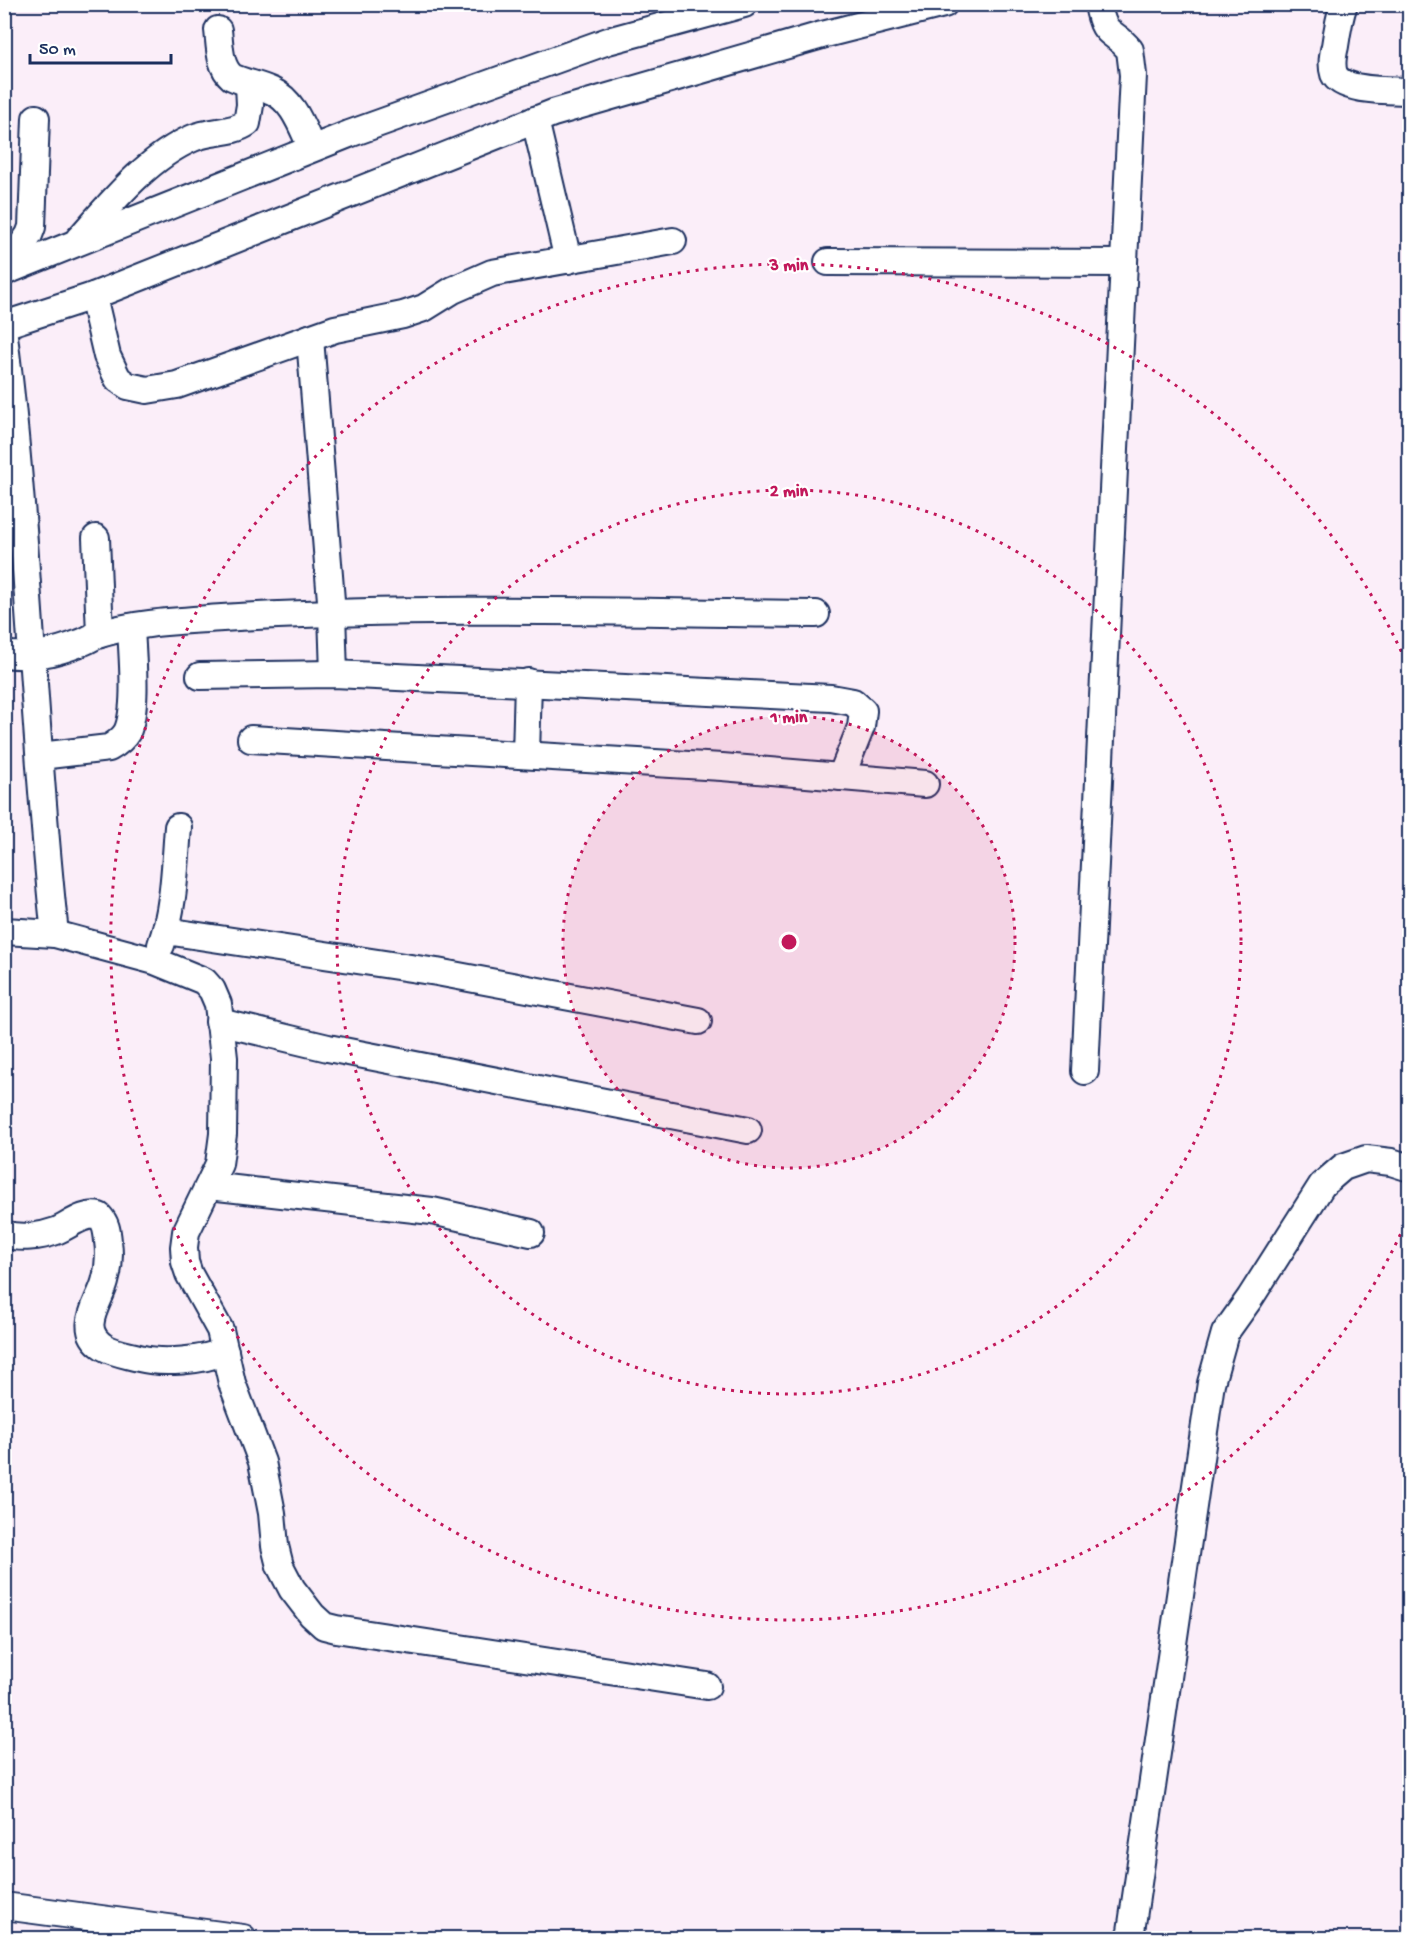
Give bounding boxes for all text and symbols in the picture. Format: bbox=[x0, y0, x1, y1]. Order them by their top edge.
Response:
scale bar bbox=[30, 27, 171, 65]
text: 50 m bbox=[39, 40, 76, 61]
text: 3 min bbox=[769, 256, 809, 277]
text: 2 min bbox=[770, 482, 809, 503]
text: 1 min bbox=[770, 708, 808, 729]
centre of rings bbox=[779, 932, 799, 952]

